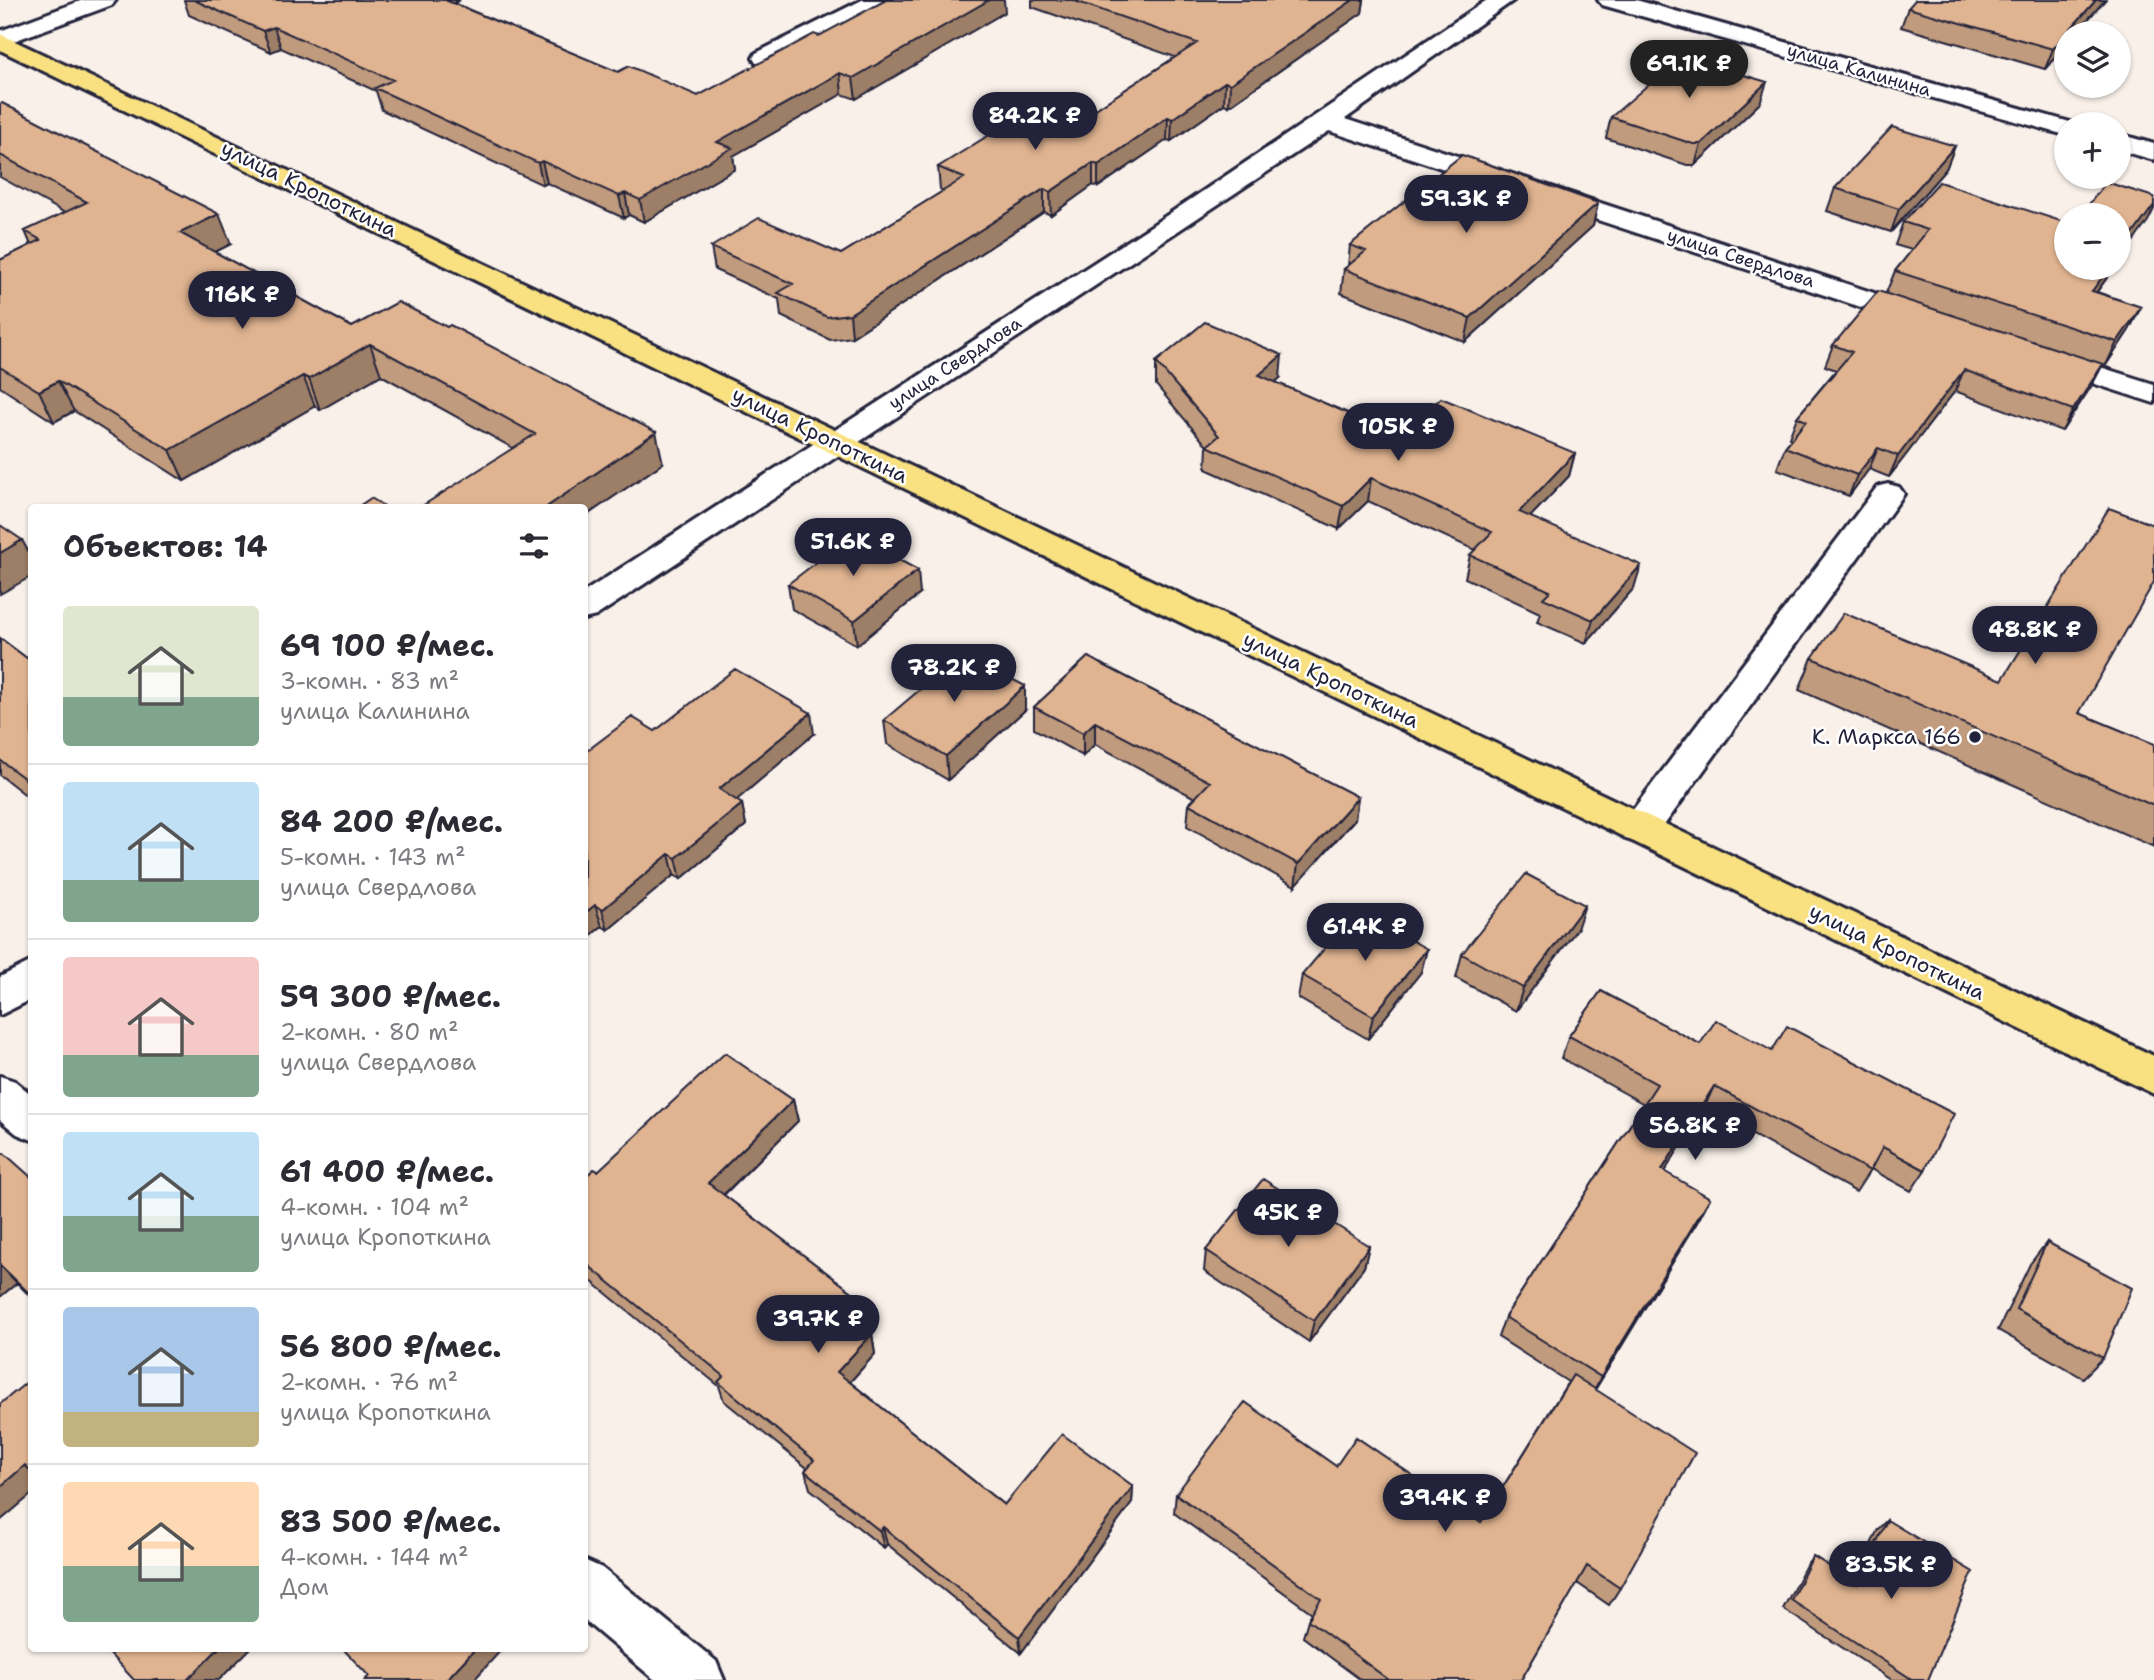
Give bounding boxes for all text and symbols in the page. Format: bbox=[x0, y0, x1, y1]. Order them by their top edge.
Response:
map controls bbox=[2054, 21, 2131, 280]
button: layers bbox=[2054, 21, 2131, 98]
street label: улица Калинина bbox=[1784, 38, 1934, 102]
pin: 69.1K ₽ bbox=[1624, 41, 1754, 100]
text: 69.1K ₽ bbox=[1646, 48, 1732, 78]
pin: 84.2K ₽ bbox=[970, 92, 1100, 152]
text: 84.2K ₽ bbox=[989, 100, 1081, 130]
button: + bbox=[2054, 112, 2131, 189]
street label: улица Кропоткина bbox=[216, 134, 402, 244]
pin: 59.3K ₽ bbox=[1401, 176, 1531, 235]
text: 59.3K ₽ bbox=[1420, 183, 1512, 213]
button: − bbox=[2054, 203, 2131, 280]
street label: улица Свердлова bbox=[1664, 223, 1818, 293]
pin: 116K ₽ bbox=[185, 272, 299, 331]
text: 116K ₽ bbox=[204, 279, 280, 309]
street label: улица Свердлова bbox=[884, 311, 1026, 415]
street label: улица Кропоткина bbox=[727, 380, 913, 490]
pin: 105K ₽ bbox=[1341, 404, 1455, 463]
text: 105K ₽ bbox=[1358, 411, 1438, 441]
pin: 51.6K ₽ bbox=[788, 518, 918, 578]
text: Объектов: 14 bbox=[63, 526, 268, 567]
text: 51.6K ₽ bbox=[811, 526, 895, 556]
icon: filters bbox=[515, 527, 553, 565]
pin: 48.8K ₽ bbox=[1970, 606, 2100, 666]
text: 48.8K ₽ bbox=[1988, 614, 2082, 644]
text: 69 100 ₽/мес. bbox=[280, 625, 495, 666]
street label: улица Кропоткина bbox=[1238, 625, 1424, 735]
icon: home bbox=[119, 634, 203, 718]
pin: 78.2K ₽ bbox=[889, 644, 1019, 704]
text: 78.2K ₽ bbox=[907, 652, 1001, 682]
text: 3-комн. · 83 m² bbox=[280, 666, 459, 696]
text: улица Калинина bbox=[280, 696, 470, 726]
place label: К. Маркса 166 bbox=[1812, 723, 1961, 751]
marker: К. Маркса 166 bbox=[1967, 729, 1983, 745]
text: 84 200 ₽/мес. bbox=[280, 801, 503, 842]
icon: home bbox=[119, 810, 203, 894]
text: 5-комн. · 143 m² bbox=[280, 842, 466, 872]
text: улица Свердлова bbox=[280, 872, 476, 902]
street label: улица Кропоткина bbox=[1804, 897, 1990, 1007]
pin: 61.4K ₽ bbox=[1300, 904, 1430, 963]
text: 61.4K ₽ bbox=[1323, 911, 1407, 941]
text: 59 300 ₽/мес. bbox=[280, 976, 501, 1017]
icon: home bbox=[119, 985, 203, 1069]
text: 2-комн. · 80 m² bbox=[280, 1017, 459, 1047]
text: улица Свердлова bbox=[280, 1047, 476, 1077]
pin: 56.8K ₽ bbox=[1630, 1102, 1760, 1162]
text: 56.8K ₽ bbox=[1649, 1110, 1741, 1140]
text: 61 400 ₽/мес. bbox=[280, 1151, 494, 1192]
icon: home bbox=[119, 1160, 203, 1244]
pin: 45K ₽ bbox=[1239, 1190, 1337, 1249]
text: 4-комн. · 104 m² bbox=[280, 1192, 469, 1222]
text: 45K ₽ bbox=[1253, 1197, 1323, 1227]
text: улица Кропоткина bbox=[280, 1222, 491, 1252]
pin: 39.7K ₽ bbox=[753, 1296, 883, 1355]
text: 39.7K ₽ bbox=[772, 1303, 864, 1333]
text: 56 800 ₽/мес. bbox=[280, 1326, 502, 1367]
icon: home bbox=[119, 1335, 203, 1419]
text: 2-комн. · 76 m² bbox=[280, 1367, 458, 1397]
text: улица Кропоткина bbox=[280, 1397, 491, 1427]
pin: 39.4K ₽ bbox=[1380, 1474, 1510, 1534]
text: 39.4K ₽ bbox=[1399, 1482, 1491, 1512]
text: 83 500 ₽/мес. bbox=[280, 1501, 501, 1542]
icon: home bbox=[119, 1510, 203, 1594]
text: 4-комн. · 144 m² bbox=[280, 1542, 469, 1572]
pin: 83.5K ₽ bbox=[1826, 1542, 1956, 1601]
text: 83.5K ₽ bbox=[1845, 1549, 1937, 1579]
text: Дом bbox=[280, 1572, 329, 1602]

